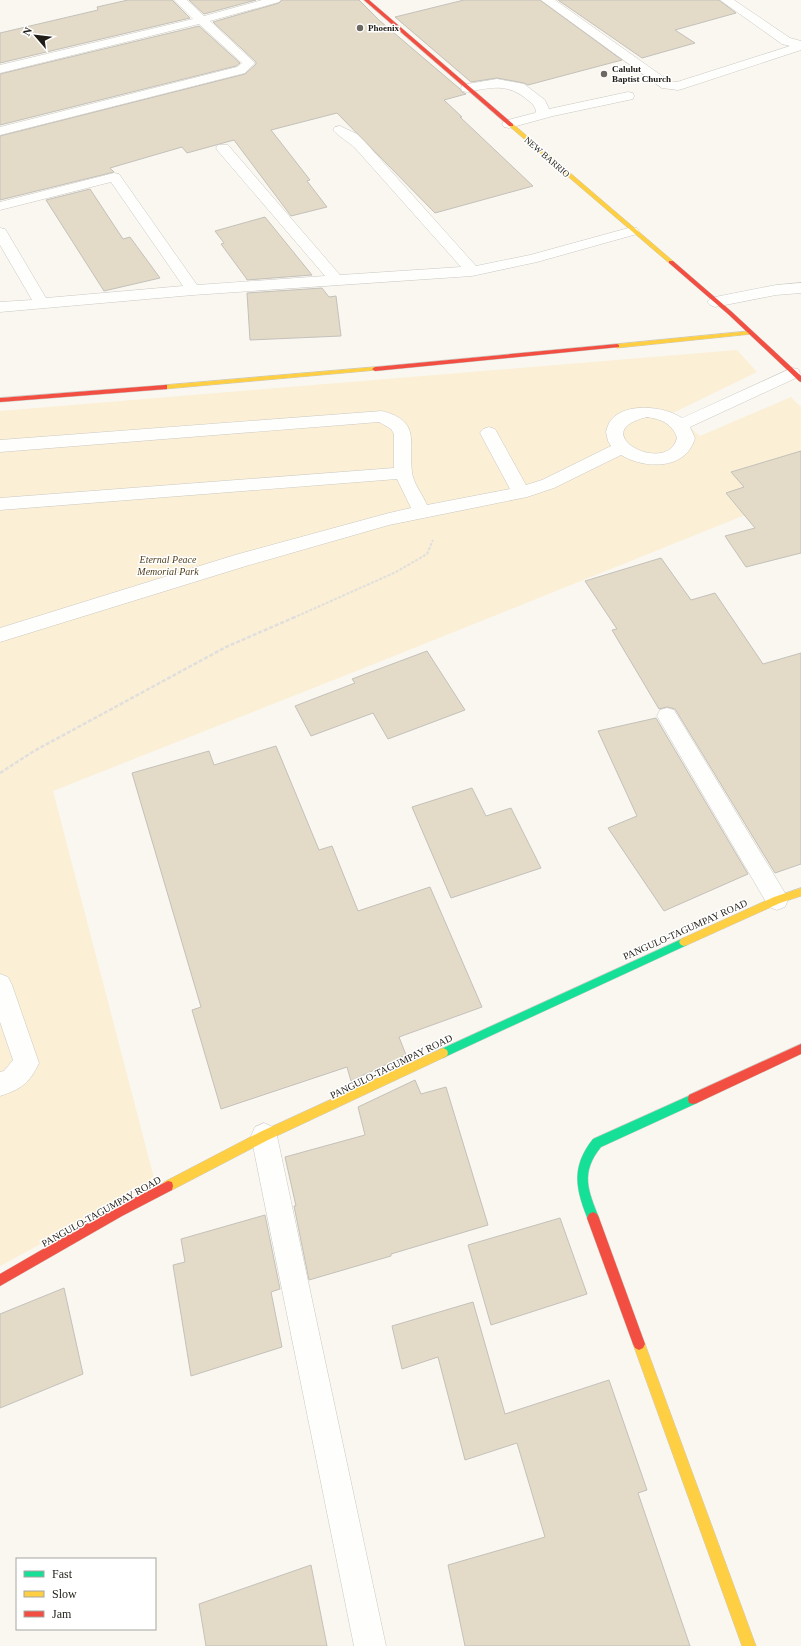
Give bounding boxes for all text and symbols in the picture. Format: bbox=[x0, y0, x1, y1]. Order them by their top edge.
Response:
north arrow bbox=[16, 16, 56, 56]
marker: Phoenix bbox=[355, 23, 365, 33]
place label: Phoenix bbox=[368, 23, 400, 33]
text: N bbox=[20, 25, 34, 38]
place label: Calulut Baptist Church bbox=[612, 64, 671, 84]
marker: Calulut Baptist Church bbox=[599, 69, 609, 79]
street label: NEW BARRIO bbox=[522, 135, 572, 180]
park label: Eternal Peace Memorial Park bbox=[136, 554, 199, 577]
street label: PANGULO-TAGUMPAY ROAD bbox=[621, 897, 749, 962]
street label: PANGULO-TAGUMPAY ROAD bbox=[328, 1032, 454, 1101]
street label: PANGULO-TAGUMPAY ROAD bbox=[40, 1174, 163, 1249]
legend bbox=[16, 1558, 156, 1630]
text: Fast bbox=[52, 1567, 73, 1581]
text: Slow bbox=[52, 1587, 77, 1601]
text: Jam bbox=[52, 1607, 72, 1621]

